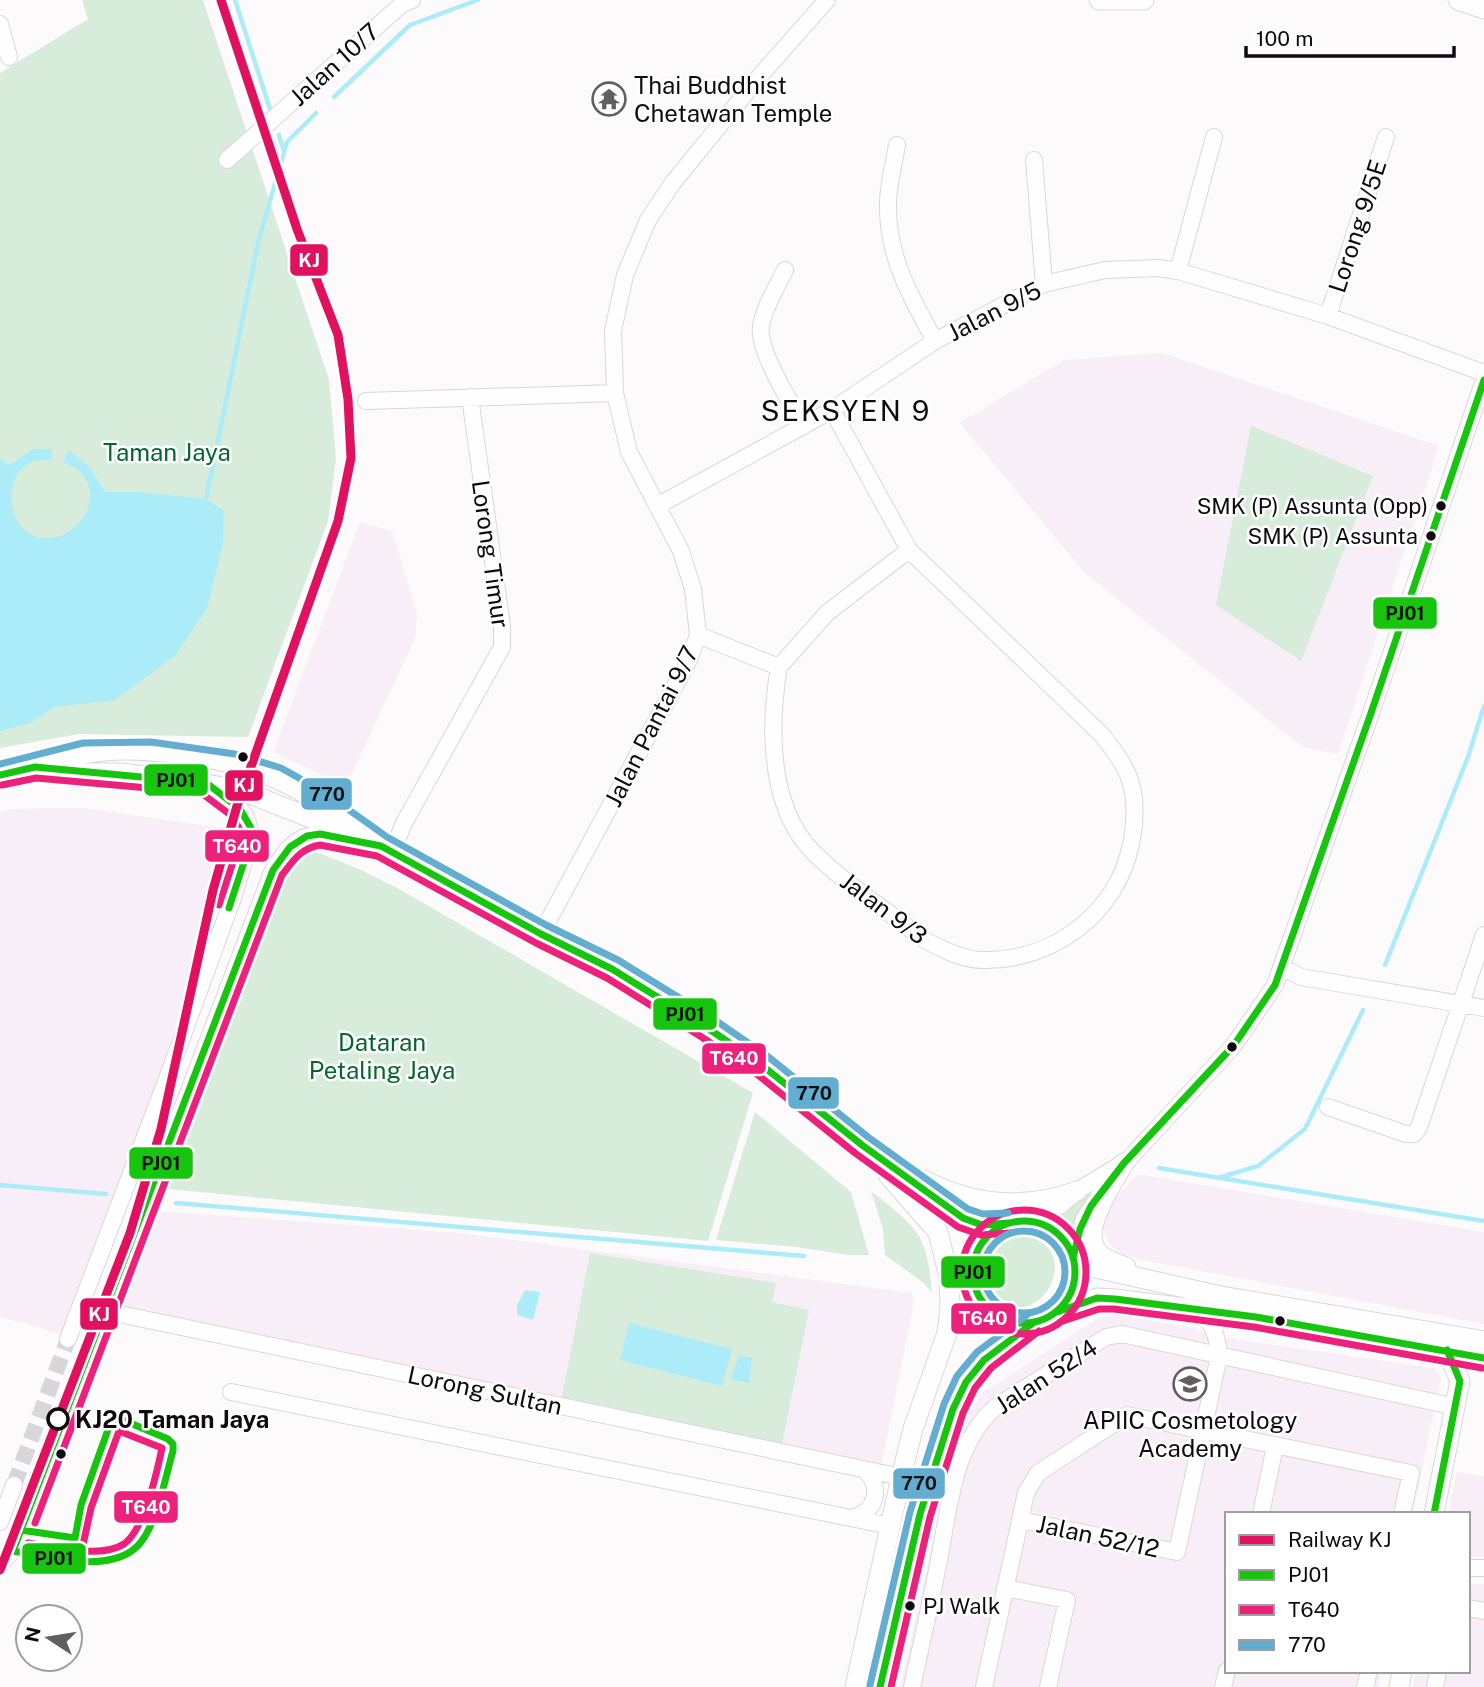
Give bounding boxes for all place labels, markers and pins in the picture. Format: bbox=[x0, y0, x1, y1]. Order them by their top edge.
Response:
place label: Thai Buddhist Chetawan Temple bbox=[634, 71, 832, 127]
temple icon: Thai Buddhist Chetawan Temple bbox=[590, 80, 628, 118]
place label: SMK (P) Assunta (Opp) bbox=[1197, 493, 1428, 519]
marker: SMK (P) Assunta (Opp) bbox=[1434, 499, 1448, 513]
place label: SMK (P) Assunta bbox=[1247, 523, 1418, 549]
marker: SMK (P) Assunta bbox=[1424, 529, 1438, 543]
unlabelled marker bbox=[236, 750, 250, 764]
unlabelled marker bbox=[1225, 1040, 1239, 1054]
unlabelled marker bbox=[1273, 1314, 1287, 1328]
school or university icon: APIIC Cosmetology Academy bbox=[1171, 1365, 1209, 1403]
place label: KJ20 Taman Jaya bbox=[75, 1405, 269, 1433]
place label: APIIC Cosmetology Academy bbox=[1083, 1406, 1298, 1462]
marker: KJ20 Taman Jaya bbox=[47, 1408, 69, 1430]
unlabelled marker bbox=[54, 1447, 68, 1461]
place label: PJ Walk bbox=[923, 1593, 1000, 1619]
marker: PJ Walk bbox=[903, 1599, 917, 1613]

